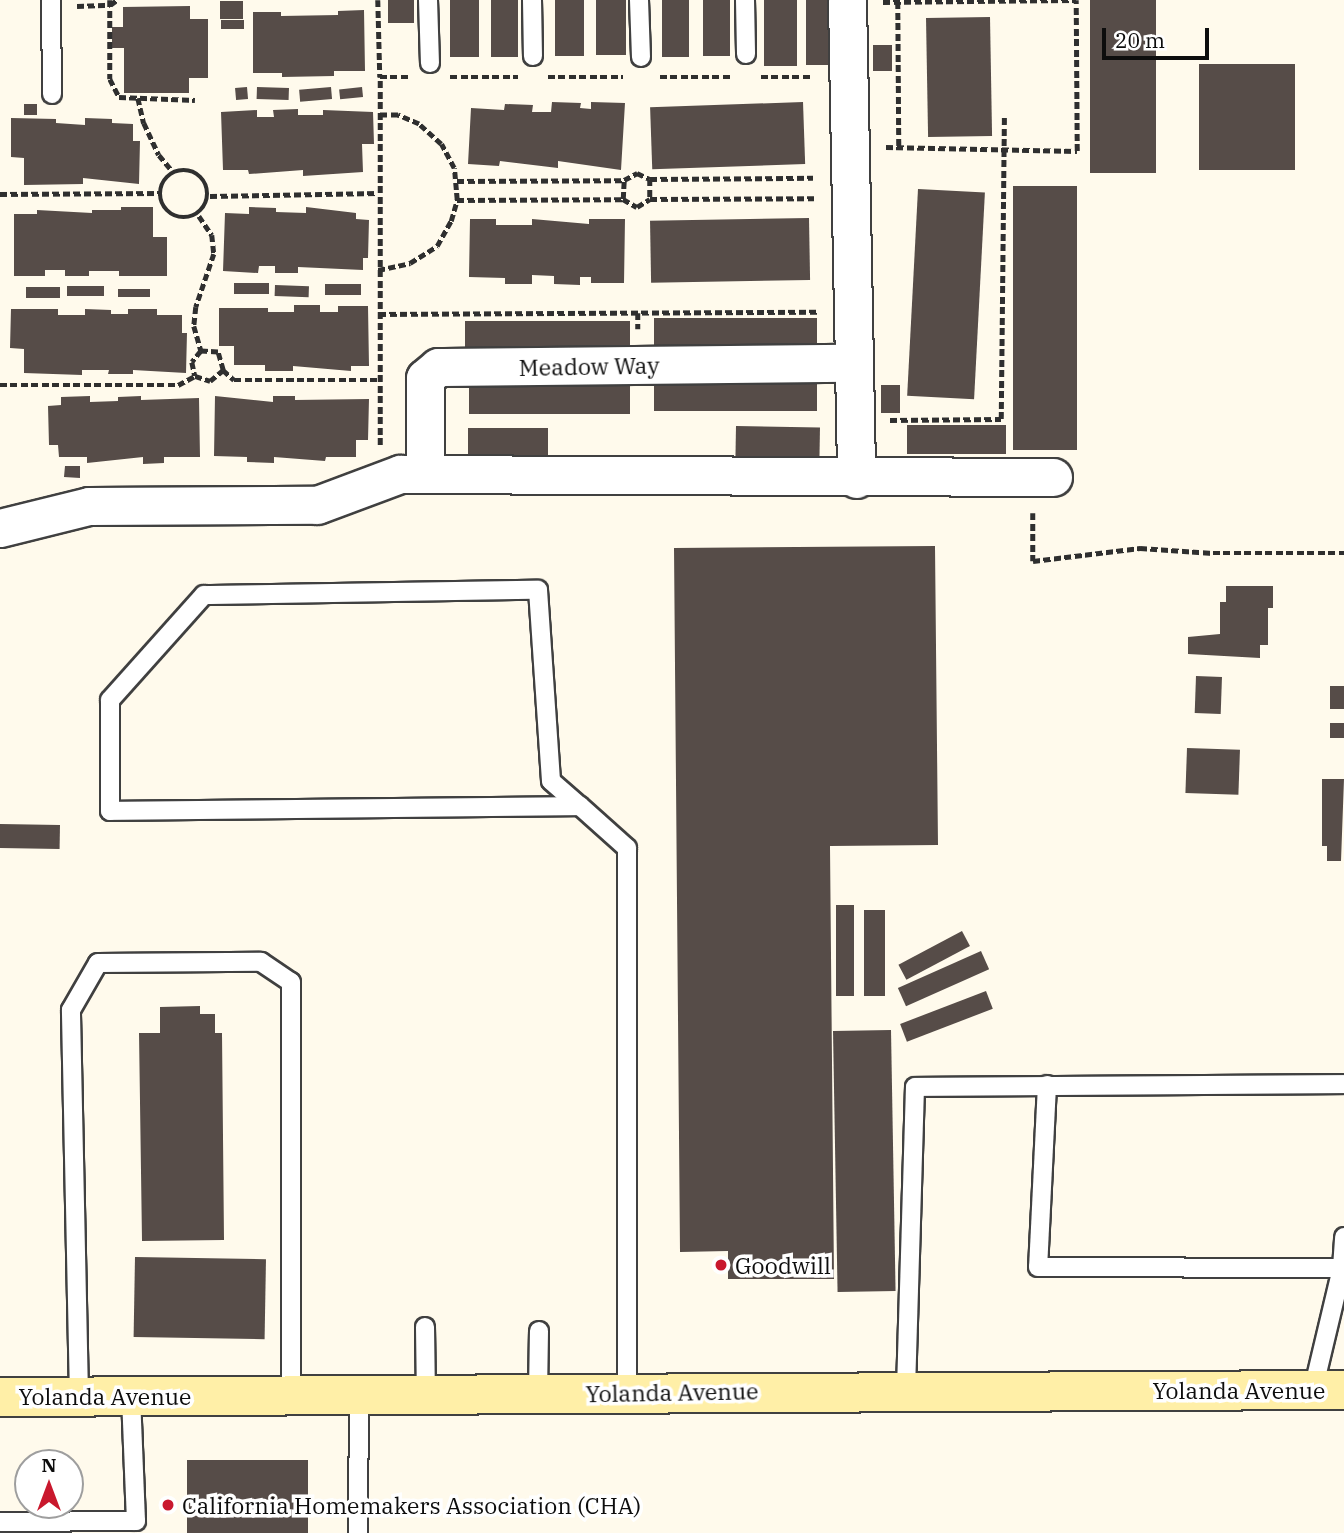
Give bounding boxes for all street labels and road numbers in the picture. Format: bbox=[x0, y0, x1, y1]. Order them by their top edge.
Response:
street label: Meadow Way bbox=[518, 351, 660, 381]
street label: Yolanda Avenue bbox=[1153, 1376, 1325, 1404]
street label: Yolanda Avenue bbox=[585, 1377, 759, 1407]
street label: Yolanda Avenue bbox=[19, 1382, 191, 1410]

